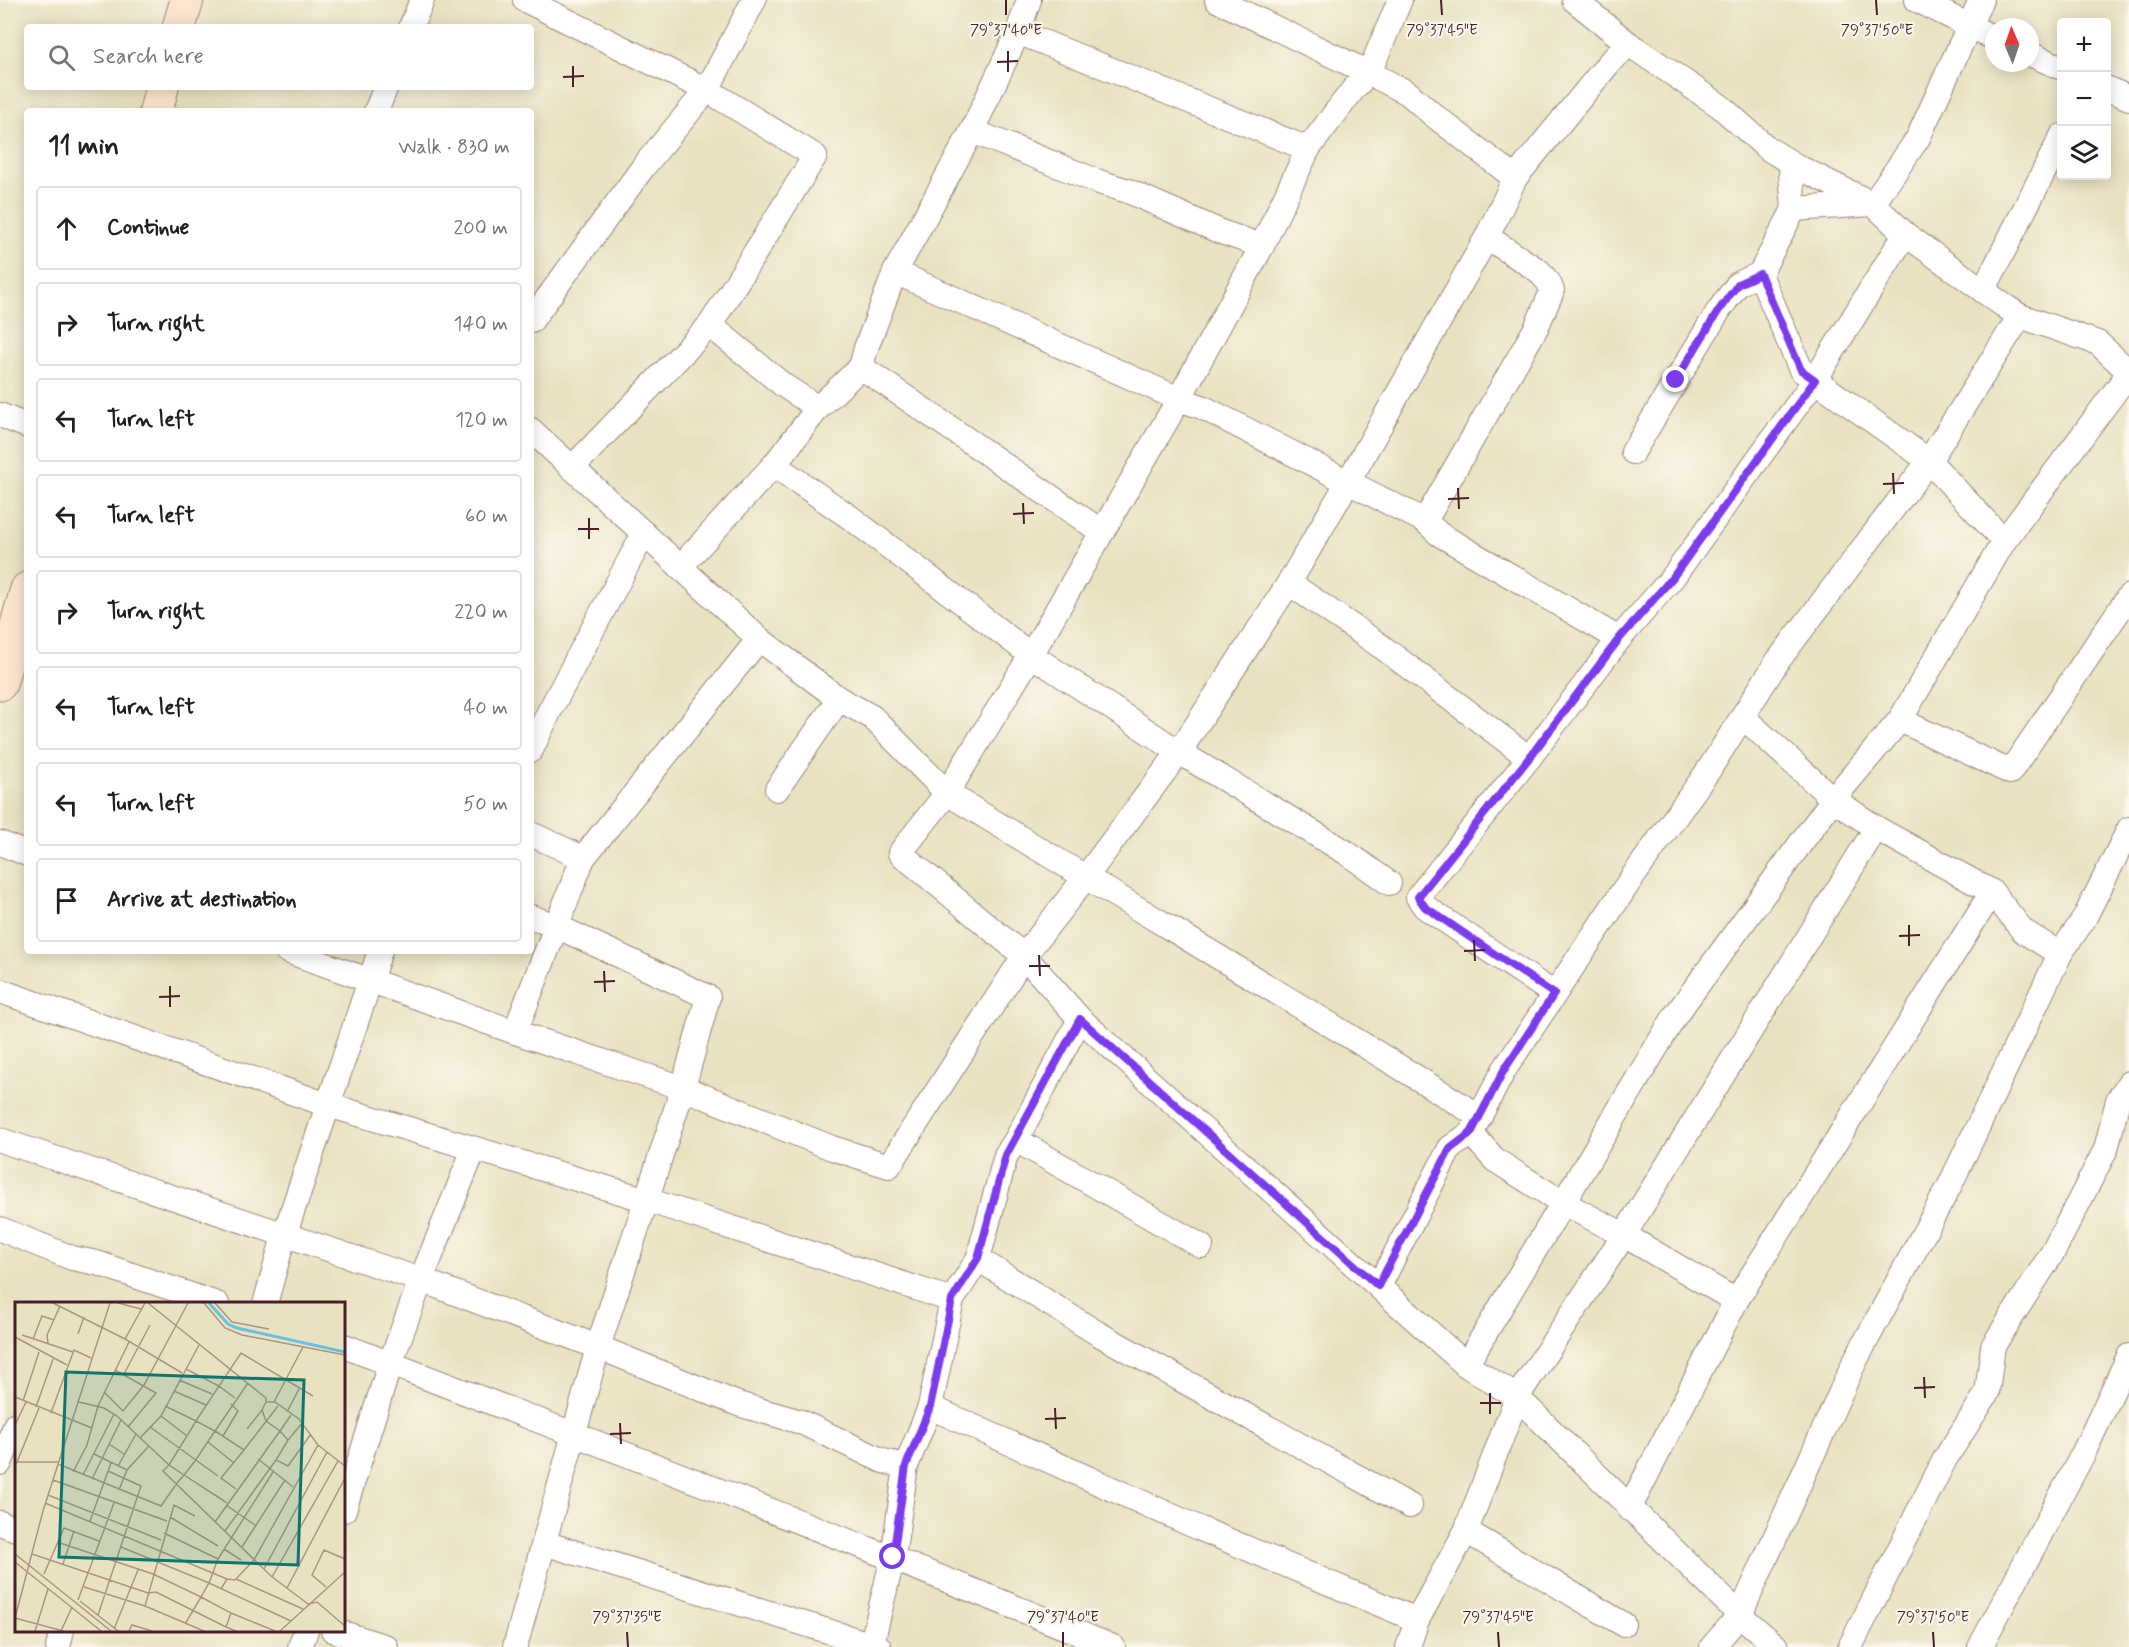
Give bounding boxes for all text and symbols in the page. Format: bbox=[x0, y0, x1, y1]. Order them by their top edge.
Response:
north arrow bbox=[1985, 18, 2039, 72]
map controls bbox=[2057, 18, 2111, 180]
button: + bbox=[2057, 18, 2111, 72]
text: 79°37'40"E bbox=[970, 21, 1042, 41]
text: 79°37'45"E bbox=[1406, 21, 1478, 41]
text: 79°37'50"E bbox=[1841, 21, 1913, 41]
search box bbox=[24, 24, 534, 90]
icon: search bbox=[45, 41, 78, 74]
text: Search here bbox=[93, 43, 204, 71]
button: − bbox=[2057, 72, 2111, 126]
button: layers bbox=[2057, 126, 2111, 180]
text: 11 min bbox=[48, 130, 119, 164]
text: Walk · 830 m bbox=[398, 134, 510, 161]
icon: ahead bbox=[50, 212, 83, 245]
text: Continue bbox=[107, 214, 189, 242]
text: 200 m bbox=[453, 215, 508, 242]
icon: right bbox=[50, 308, 83, 341]
text: Turn right bbox=[107, 310, 205, 338]
text: 140 m bbox=[454, 311, 508, 338]
route end bbox=[1662, 366, 1688, 392]
icon: left bbox=[50, 404, 83, 437]
text: Turn left bbox=[107, 406, 195, 434]
text: 120 m bbox=[455, 407, 508, 434]
icon: left bbox=[50, 500, 83, 533]
text: Turn left bbox=[107, 502, 195, 530]
text: 60 m bbox=[465, 503, 508, 530]
icon: right bbox=[50, 596, 83, 629]
text: Turn right bbox=[107, 598, 205, 626]
text: 220 m bbox=[454, 599, 508, 626]
icon: left bbox=[50, 692, 83, 725]
text: Turn left bbox=[107, 694, 195, 722]
text: 40 m bbox=[464, 695, 508, 722]
icon: left bbox=[50, 788, 83, 821]
text: Turn left bbox=[107, 790, 195, 818]
text: 50 m bbox=[463, 791, 508, 818]
icon: arrive bbox=[50, 884, 83, 917]
text: Arrive at destination bbox=[107, 886, 297, 914]
inset map bbox=[15, 1302, 345, 1632]
route start bbox=[879, 1543, 905, 1569]
text: 79°37'35"E bbox=[592, 1608, 662, 1628]
text: 79°37'40"E bbox=[1027, 1608, 1099, 1628]
text: 79°37'45"E bbox=[1462, 1608, 1534, 1628]
text: 79°37'50"E bbox=[1897, 1608, 1969, 1628]

